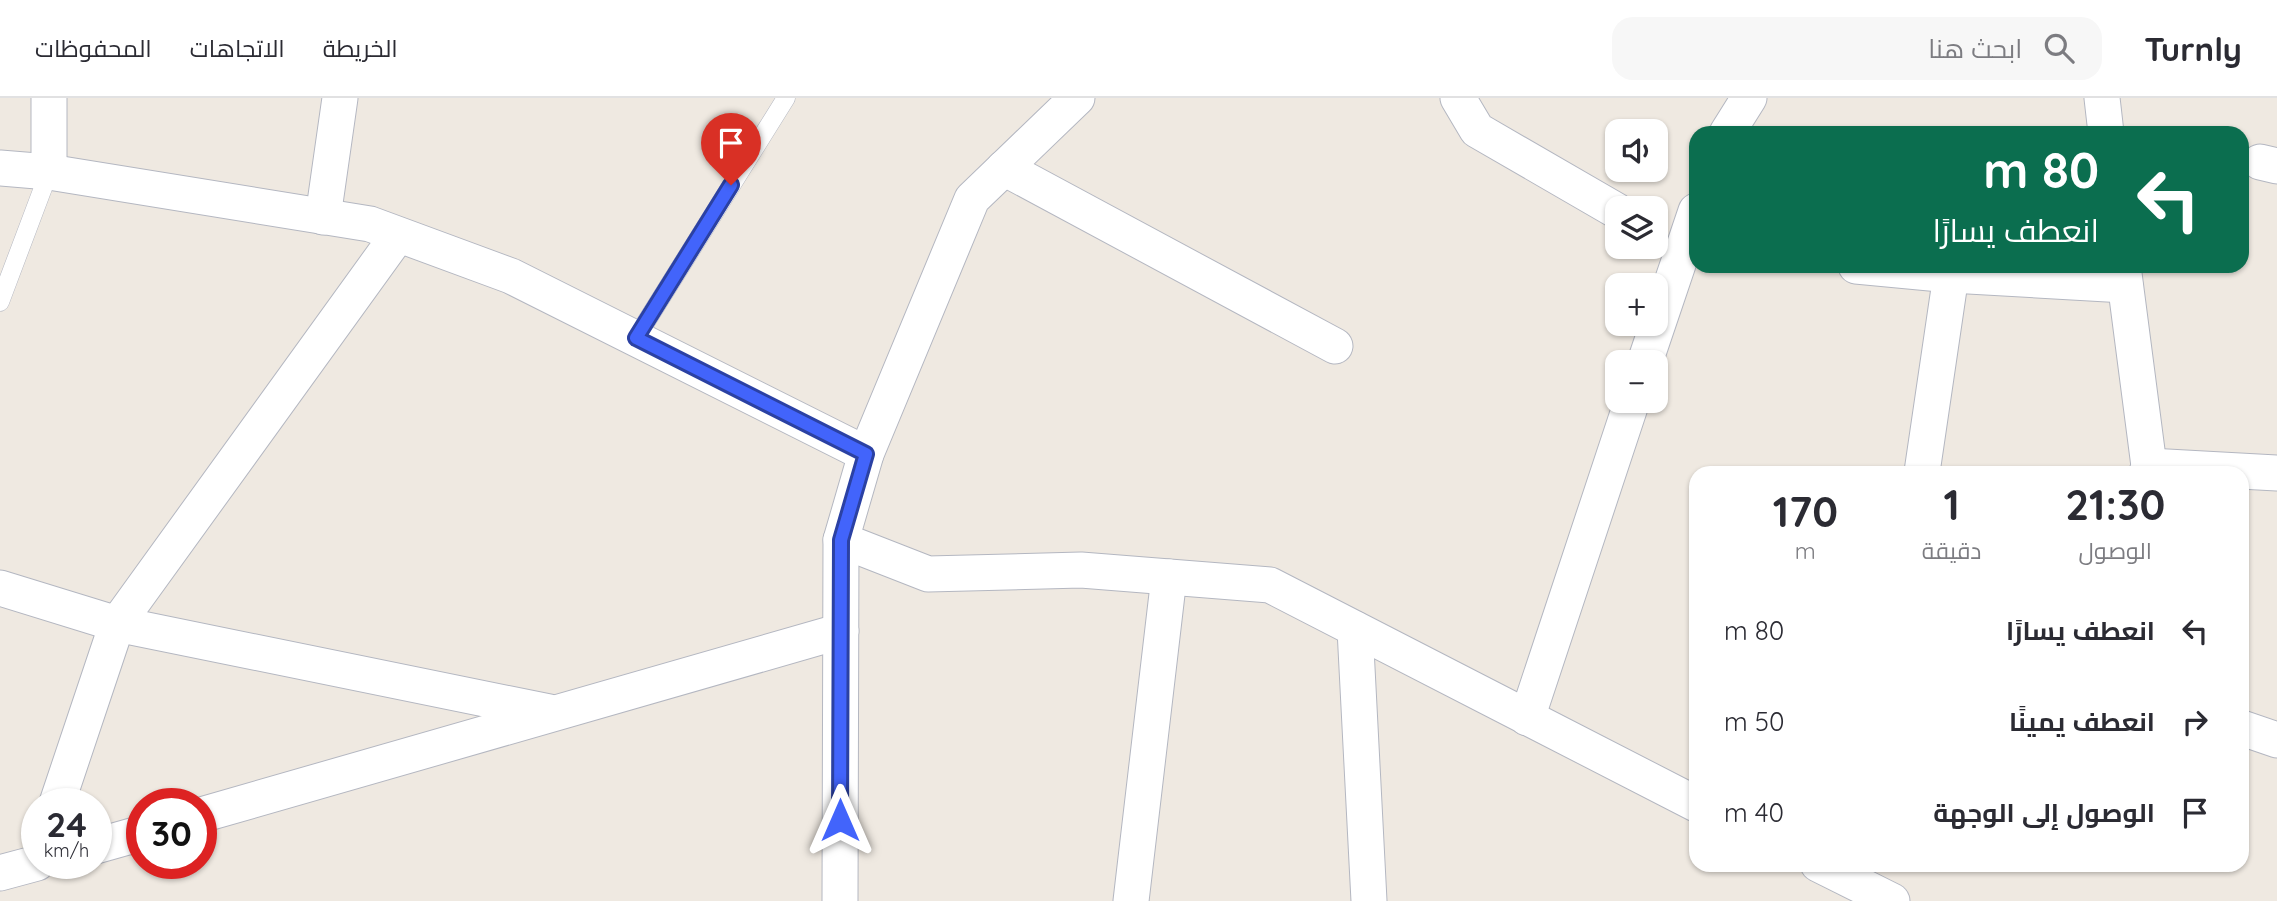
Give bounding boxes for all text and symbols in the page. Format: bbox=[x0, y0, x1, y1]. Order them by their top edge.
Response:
search box bbox=[1612, 17, 2102, 80]
text: Turnly bbox=[2144, 28, 2242, 69]
icon: search bbox=[2040, 29, 2078, 67]
text: ابحث هنا bbox=[1928, 32, 2022, 65]
text: المحفوظات bbox=[35, 33, 152, 63]
text: الاتجاهات bbox=[190, 33, 285, 63]
text: الخريطة bbox=[323, 33, 398, 63]
pin bbox=[701, 113, 761, 185]
map controls bbox=[1605, 119, 1668, 413]
button: sound bbox=[1605, 119, 1668, 182]
icon: arrive bbox=[712, 124, 750, 162]
text: 80 m bbox=[1983, 139, 2099, 200]
icon: left bbox=[2123, 154, 2214, 245]
button: layers bbox=[1605, 196, 1668, 259]
text: انعطف يسارًا bbox=[1933, 210, 2099, 250]
button: + bbox=[1605, 273, 1668, 336]
button: − bbox=[1605, 350, 1668, 413]
text: 1 bbox=[1943, 478, 1960, 531]
text: 21:30 bbox=[2065, 478, 2165, 531]
text: 170 bbox=[1773, 485, 1838, 538]
text: m bbox=[1795, 536, 1816, 565]
text: دقيقة bbox=[1922, 536, 1981, 565]
text: الوصول bbox=[2079, 536, 2152, 565]
icon: left bbox=[2176, 612, 2214, 650]
text: 80 m bbox=[1724, 614, 1784, 647]
text: انعطف يسارًا bbox=[2006, 614, 2155, 647]
icon: right bbox=[2176, 703, 2214, 741]
text: 50 m bbox=[1724, 705, 1784, 738]
text: انعطف يمينًا bbox=[2009, 705, 2155, 738]
position arrow bbox=[803, 783, 877, 857]
speed limit sign: 30 bbox=[126, 788, 217, 879]
icon: arrive bbox=[2176, 794, 2214, 832]
text: 40 m bbox=[1724, 796, 1784, 829]
text: الوصول إلى الوجهة bbox=[1933, 796, 2155, 829]
text: 24 bbox=[46, 802, 87, 846]
text: km/h bbox=[44, 839, 89, 862]

